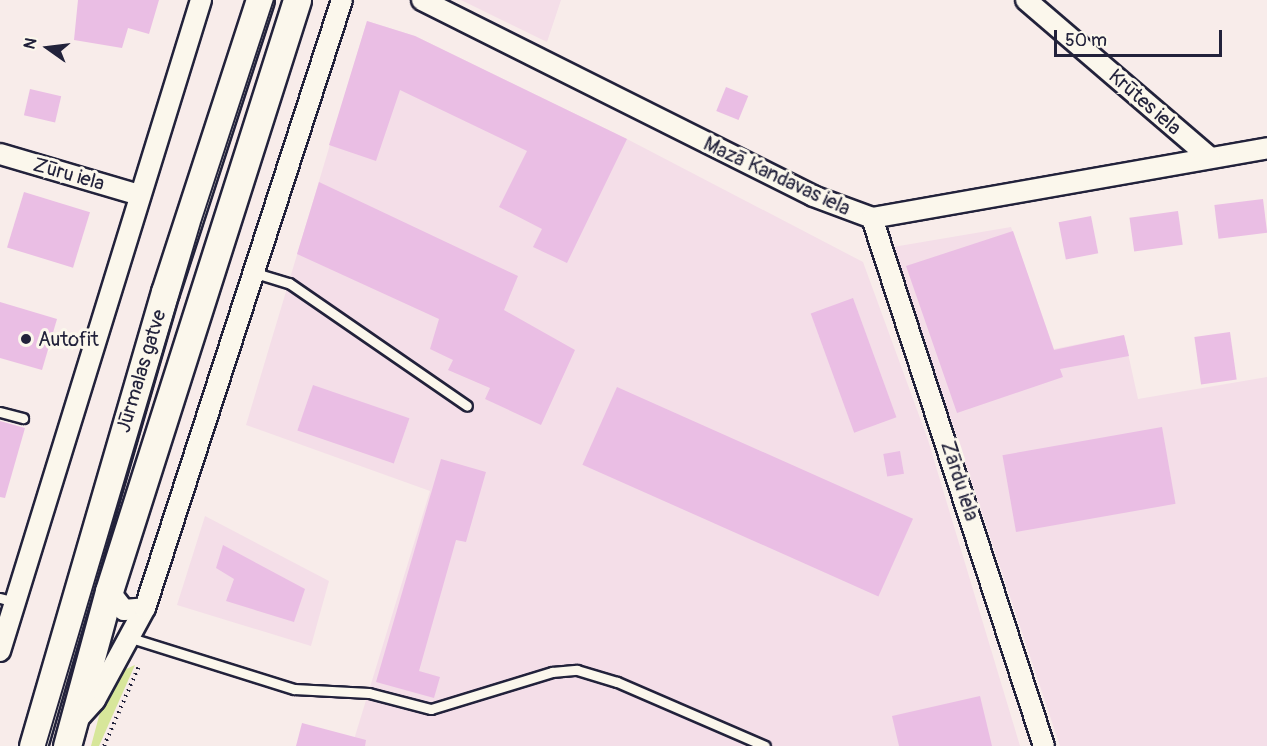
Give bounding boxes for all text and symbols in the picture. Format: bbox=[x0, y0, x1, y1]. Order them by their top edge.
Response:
north arrow bbox=[18, 18, 78, 78]
scale bar bbox=[1057, 18, 1225, 56]
text: 50 m bbox=[1065, 29, 1107, 52]
text: N bbox=[20, 36, 42, 51]
street label: Krūtes iela bbox=[1104, 64, 1186, 140]
street label: Mazā Kandavas iela bbox=[700, 132, 854, 220]
street label: Zūru iela bbox=[31, 152, 107, 196]
street label: Jūrmalas gatve bbox=[111, 307, 171, 435]
place label: Autofit bbox=[38, 327, 99, 351]
marker: Autofit bbox=[19, 332, 33, 346]
street label: Zārdu iela bbox=[936, 438, 984, 524]

